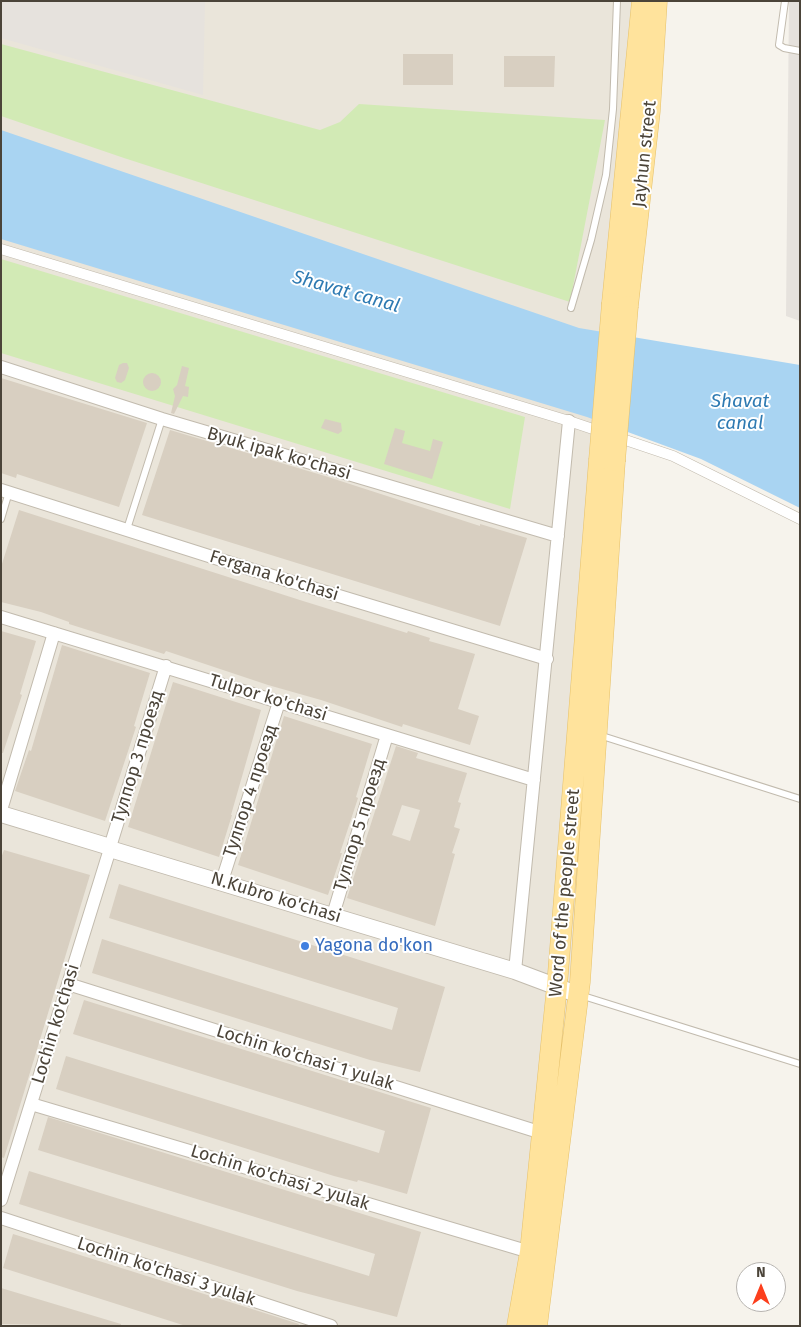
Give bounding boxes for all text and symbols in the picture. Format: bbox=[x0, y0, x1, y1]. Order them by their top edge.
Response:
street label: Jayhun street bbox=[629, 99, 661, 209]
water label: Shavat canal bbox=[290, 266, 402, 318]
water label: Shavat canal bbox=[711, 391, 769, 435]
street label: Byuk ipak ko'chasi bbox=[204, 423, 354, 485]
street label: Fergana ko'chasi bbox=[207, 546, 341, 606]
street label: Tulpor ko'chasi bbox=[206, 670, 330, 726]
street label: Тулпор 3 проезд bbox=[107, 688, 169, 826]
street label: Тулпор 4 проезд bbox=[219, 722, 283, 860]
street label: Тулпор 5 проезд bbox=[329, 756, 391, 894]
street label: Word of the people street bbox=[545, 788, 585, 998]
street label: N.Kubro ko'chasi bbox=[208, 868, 344, 928]
place label: Yagona do'kon bbox=[315, 935, 433, 957]
marker: Yagona do'kon bbox=[299, 940, 311, 952]
street label: Lochin ko'chasi bbox=[28, 962, 84, 1086]
street label: Lochin ko'chasi 1 yulak bbox=[213, 1021, 397, 1095]
street label: Lochin ko'chasi 2 yulak bbox=[188, 1140, 372, 1216]
street label: Lochin ko'chasi 3 yulak bbox=[74, 1233, 258, 1311]
north arrow bbox=[736, 1262, 786, 1312]
text: N bbox=[756, 1264, 766, 1281]

